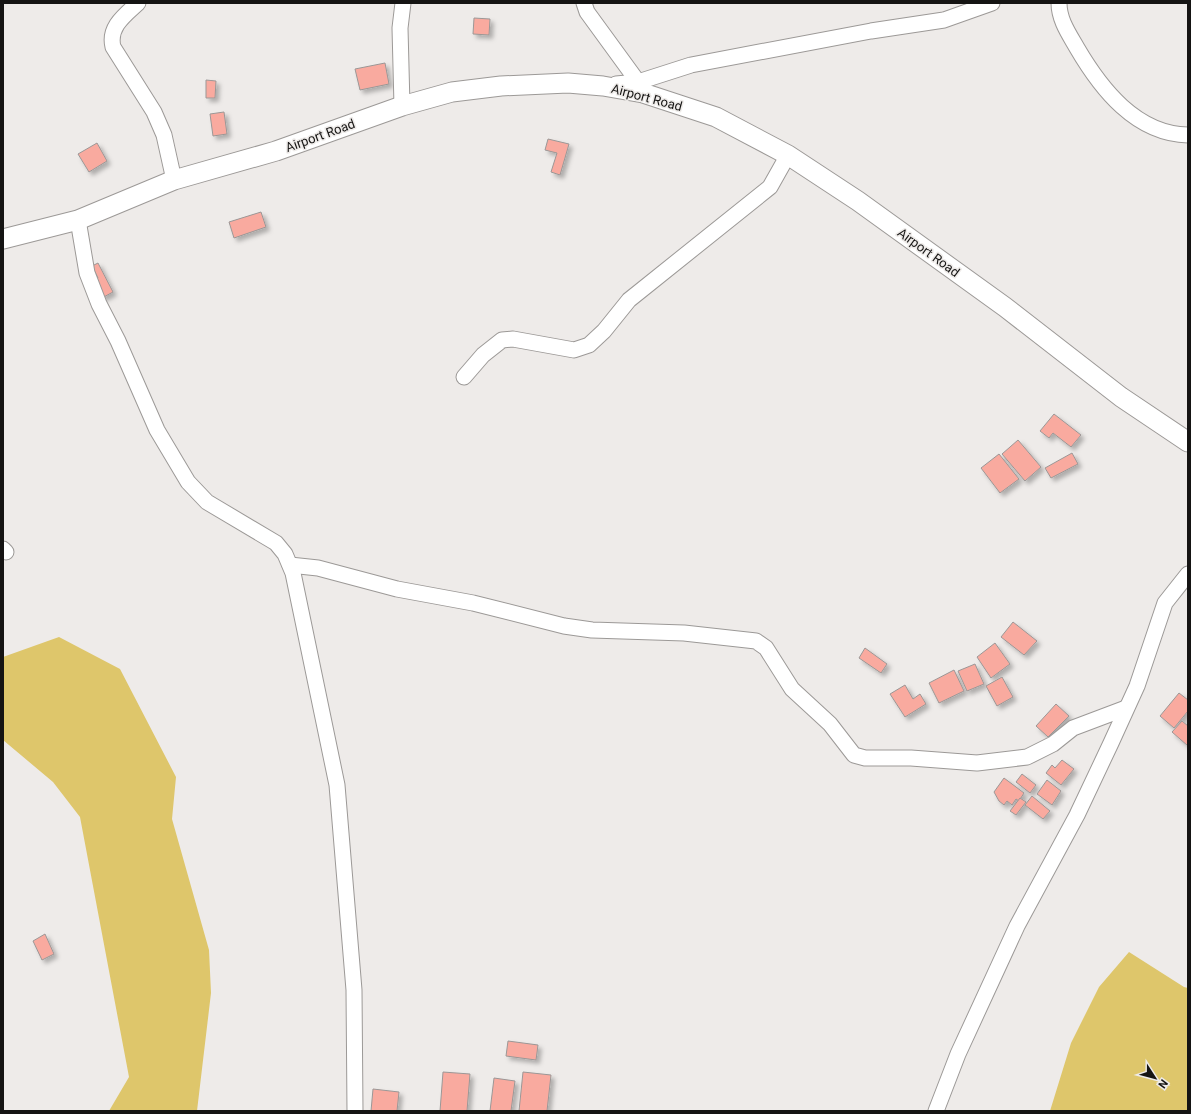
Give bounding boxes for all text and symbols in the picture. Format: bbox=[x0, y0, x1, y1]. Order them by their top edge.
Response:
street label: Airport Road bbox=[610, 81, 684, 114]
street label: Airport Road bbox=[283, 116, 357, 155]
street label: Airport Road bbox=[895, 225, 963, 280]
north arrow bbox=[1135, 1058, 1175, 1098]
text: N bbox=[1155, 1077, 1170, 1091]

